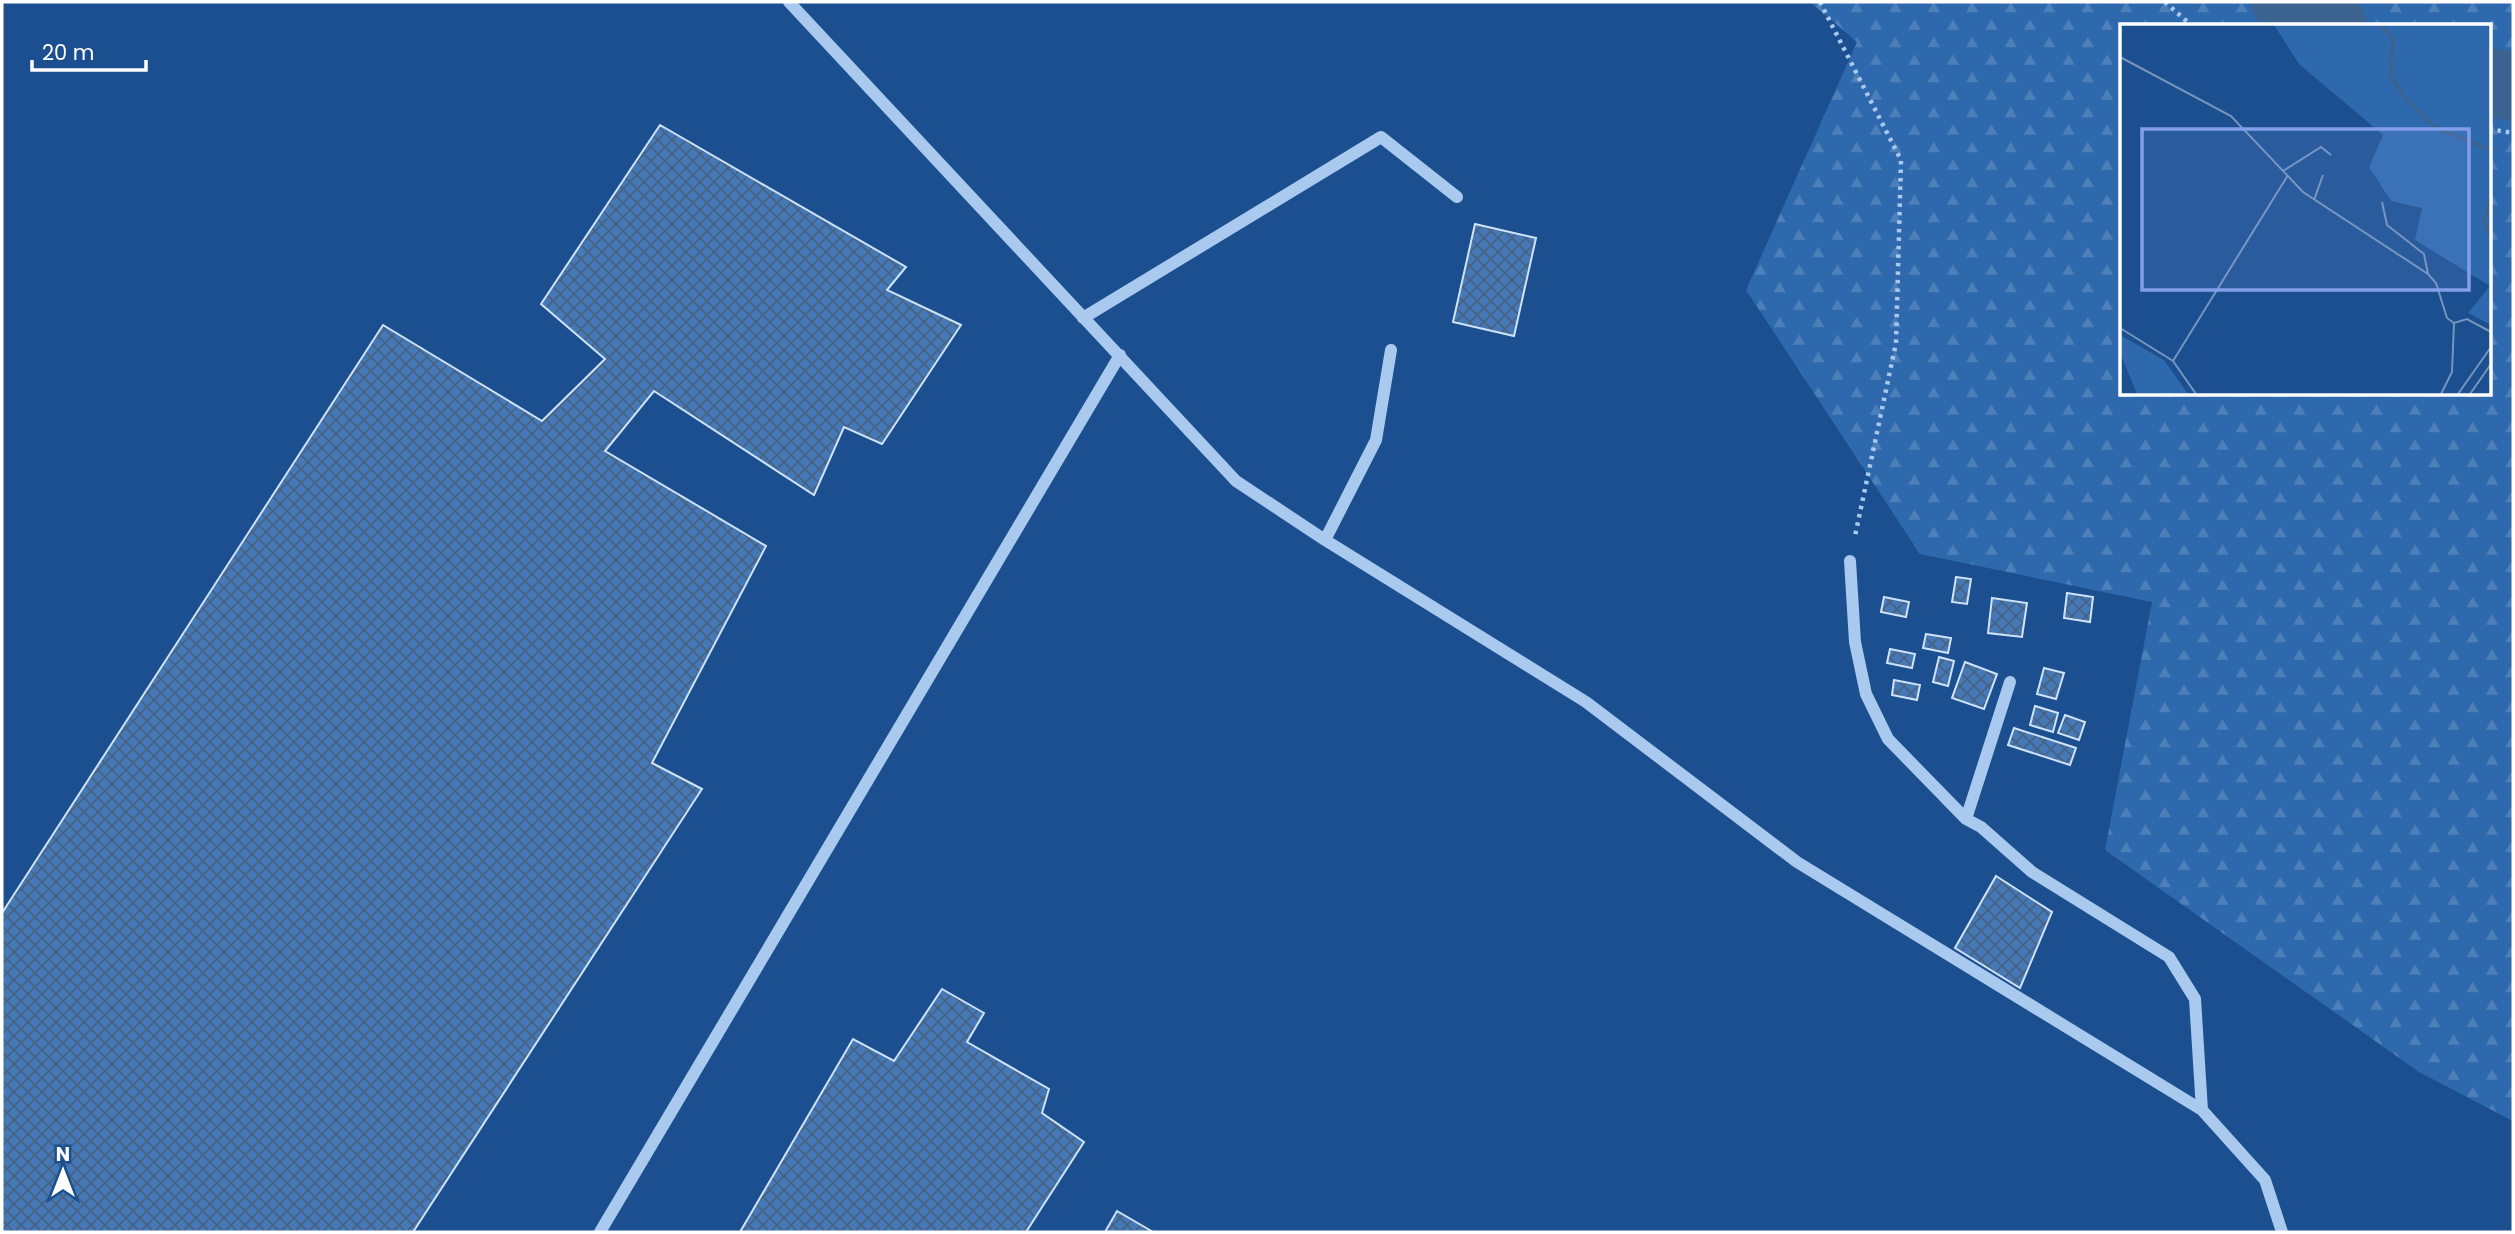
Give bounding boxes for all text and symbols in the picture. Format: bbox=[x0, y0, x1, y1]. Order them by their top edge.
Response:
inset map bbox=[2120, 24, 2490, 396]
scale bar bbox=[32, 28, 145, 72]
text: 20 m bbox=[42, 38, 95, 67]
north arrow bbox=[28, 1136, 98, 1206]
text: N bbox=[56, 1141, 70, 1168]

